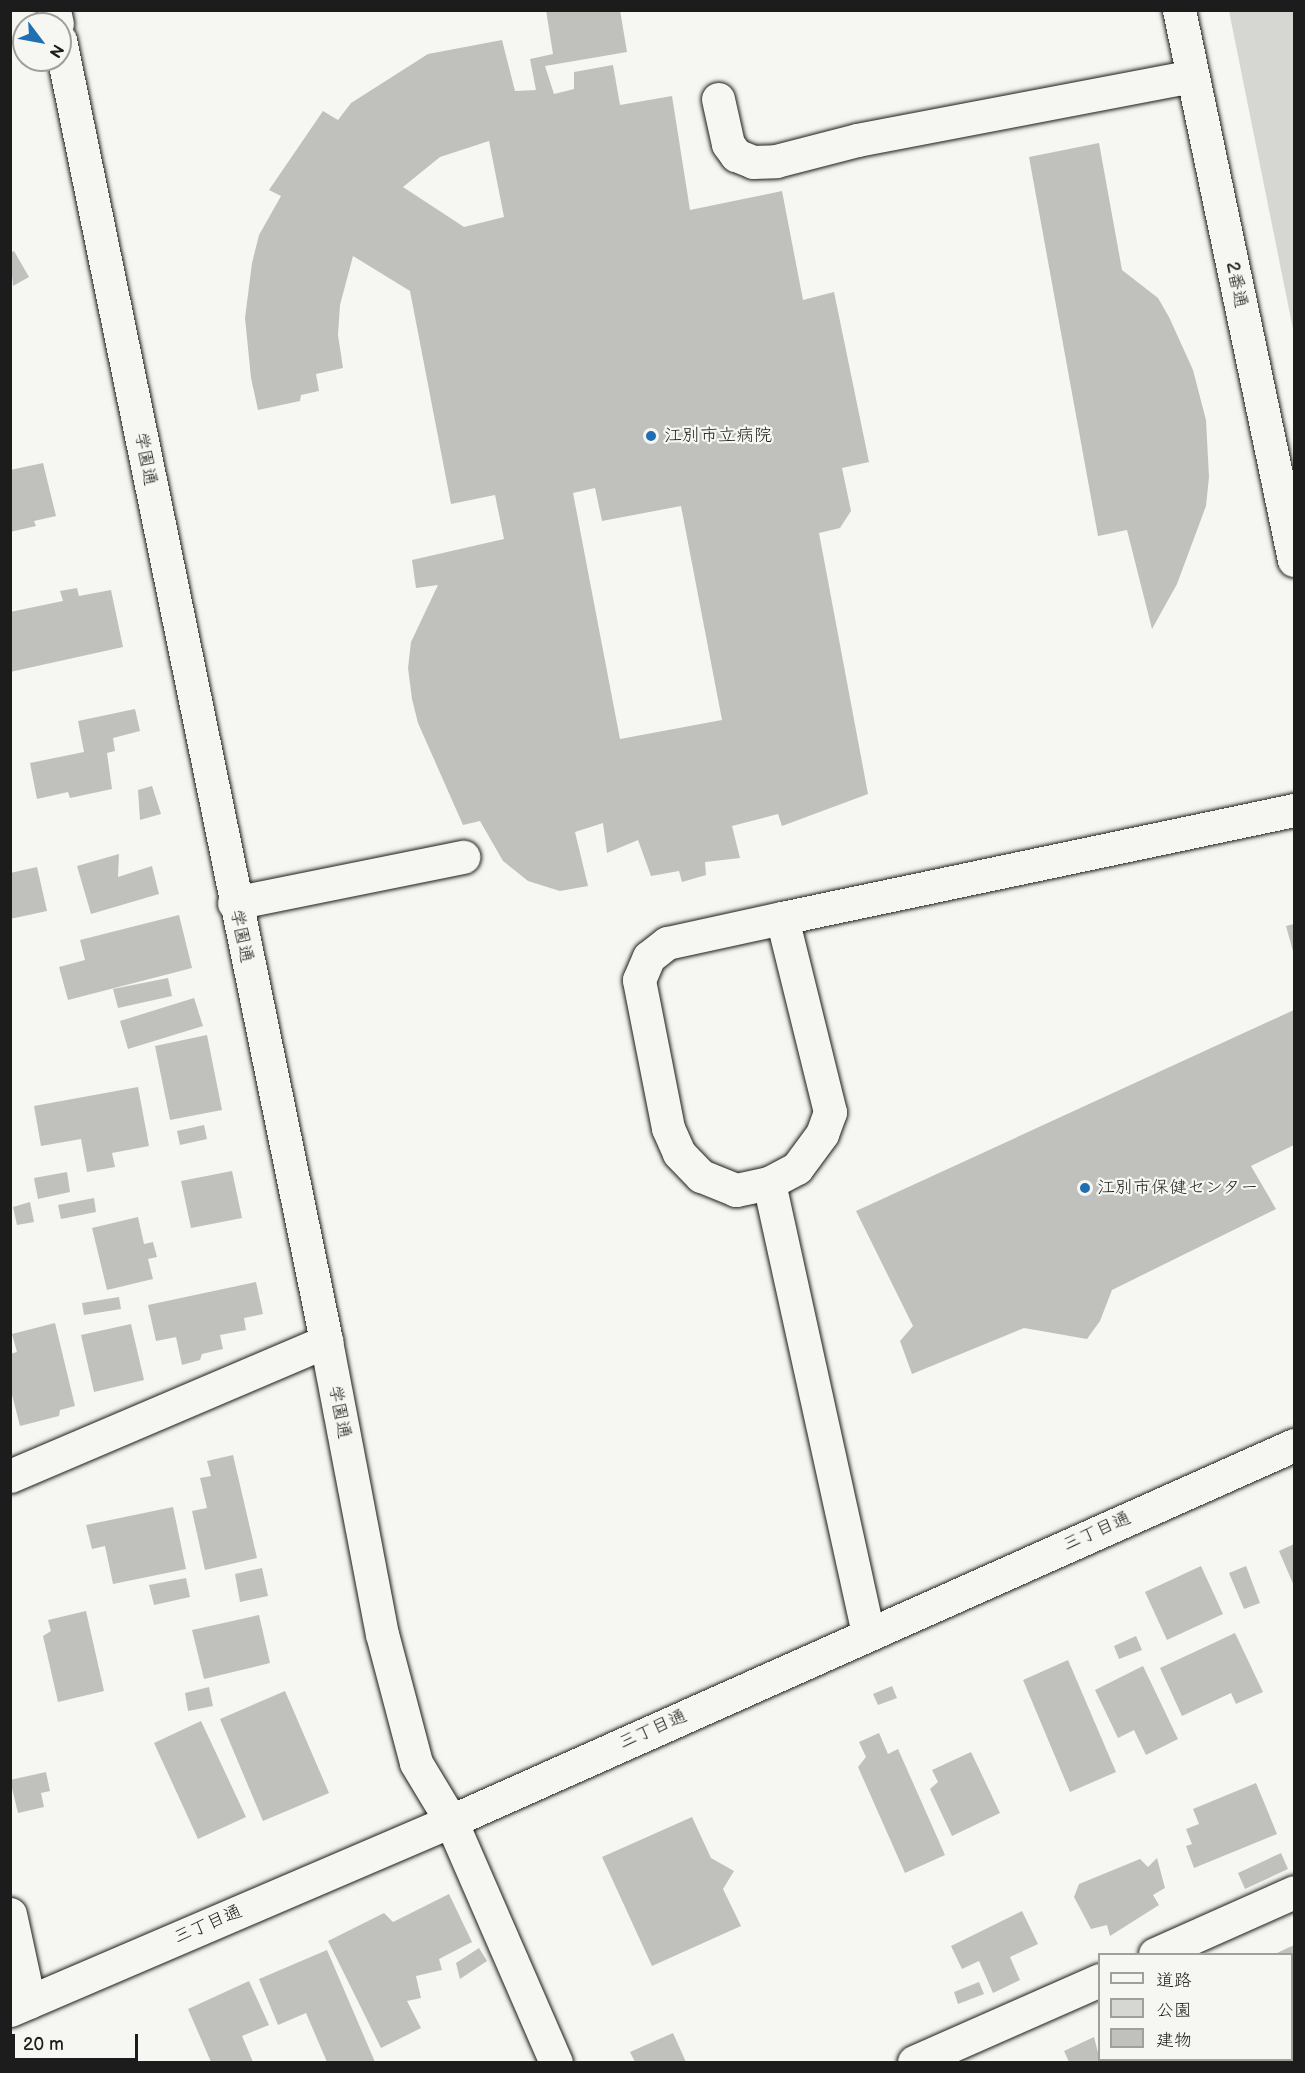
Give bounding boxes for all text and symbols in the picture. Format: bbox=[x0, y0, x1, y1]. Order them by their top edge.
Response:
north arrow bbox=[12, 12, 72, 72]
text: N bbox=[45, 41, 67, 61]
street label: 2番通 bbox=[1221, 260, 1251, 310]
place label: 江別市立病院 bbox=[664, 425, 772, 447]
marker: 江別市立病院 bbox=[642, 427, 660, 445]
street label: 学園通 bbox=[129, 430, 161, 488]
street label: 学園通 bbox=[225, 907, 257, 965]
place label: 江別市保健センター bbox=[1097, 1177, 1259, 1199]
marker: 江別市保健センター bbox=[1078, 1181, 1092, 1195]
street label: 学園通 bbox=[323, 1383, 355, 1441]
street label: 三丁目通 bbox=[1060, 1507, 1134, 1557]
street label: 三丁目通 bbox=[616, 1705, 690, 1755]
street label: 三丁目通 bbox=[171, 1901, 245, 1949]
legend bbox=[1098, 1953, 1293, 2061]
text: 道路 bbox=[1156, 1970, 1192, 1991]
text: 公園 bbox=[1156, 2000, 1192, 2021]
scale bar bbox=[15, 2022, 141, 2060]
text: 建物 bbox=[1156, 2030, 1192, 2051]
text: 20 m bbox=[23, 2034, 64, 2055]

